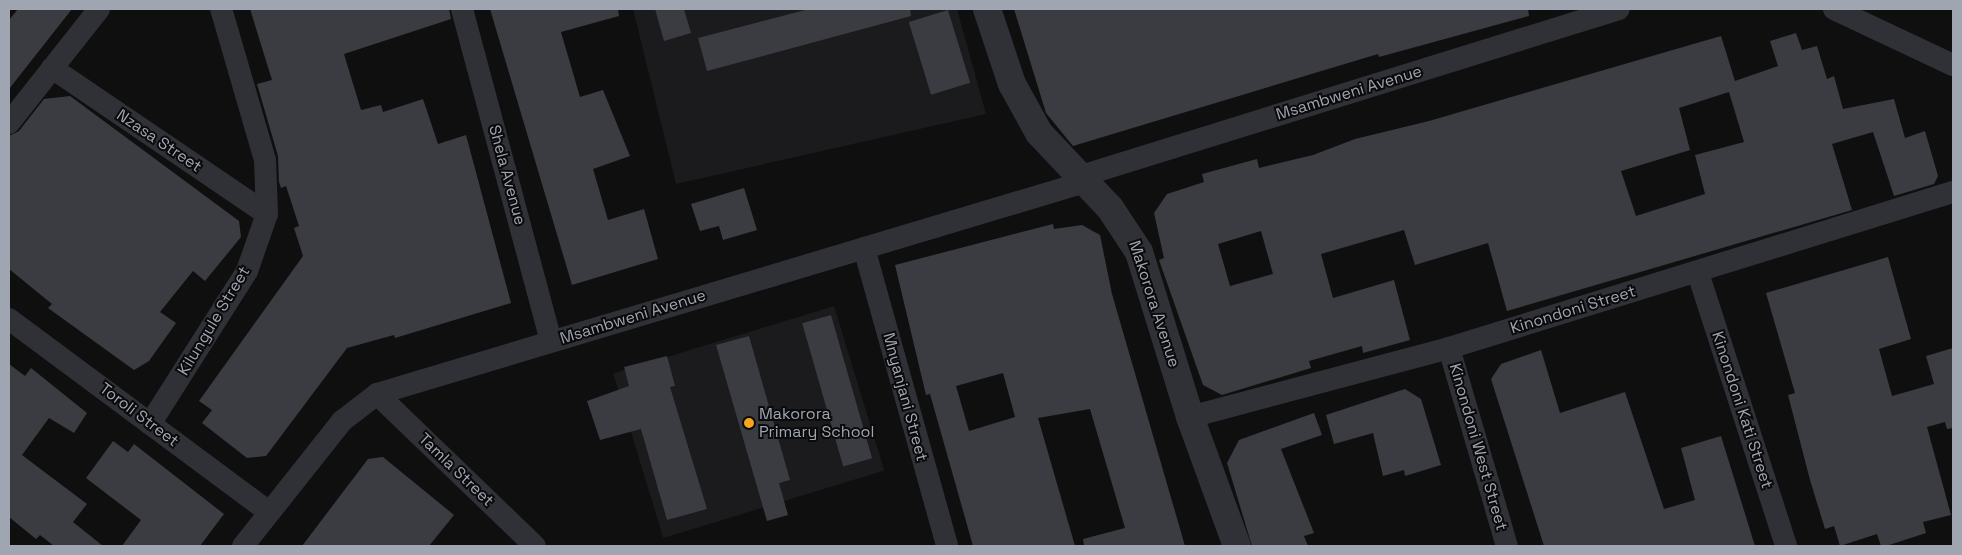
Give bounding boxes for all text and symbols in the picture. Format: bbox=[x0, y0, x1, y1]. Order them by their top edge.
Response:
street label: Msambweni Avenue bbox=[1274, 62, 1424, 124]
street label: Nzasa Street bbox=[113, 105, 205, 177]
street label: Shela Avenue bbox=[484, 123, 530, 227]
street label: Makorora Avenue bbox=[1124, 238, 1184, 370]
street label: Kilungule Street bbox=[174, 263, 254, 379]
street label: Kinondoni Street bbox=[1508, 282, 1638, 338]
street label: Msambweni Avenue bbox=[558, 286, 708, 348]
street label: Kinondoni Kati Street bbox=[1708, 329, 1776, 491]
street label: Mnyanjani Street bbox=[879, 331, 931, 463]
street label: Kinondoni West Street bbox=[1445, 361, 1511, 533]
street label: Toroli Street bbox=[96, 379, 182, 451]
place label: Makorora Primary School bbox=[759, 404, 874, 442]
marker: Makorora Primary School bbox=[743, 417, 755, 429]
street label: Tamla Street bbox=[414, 429, 498, 511]

